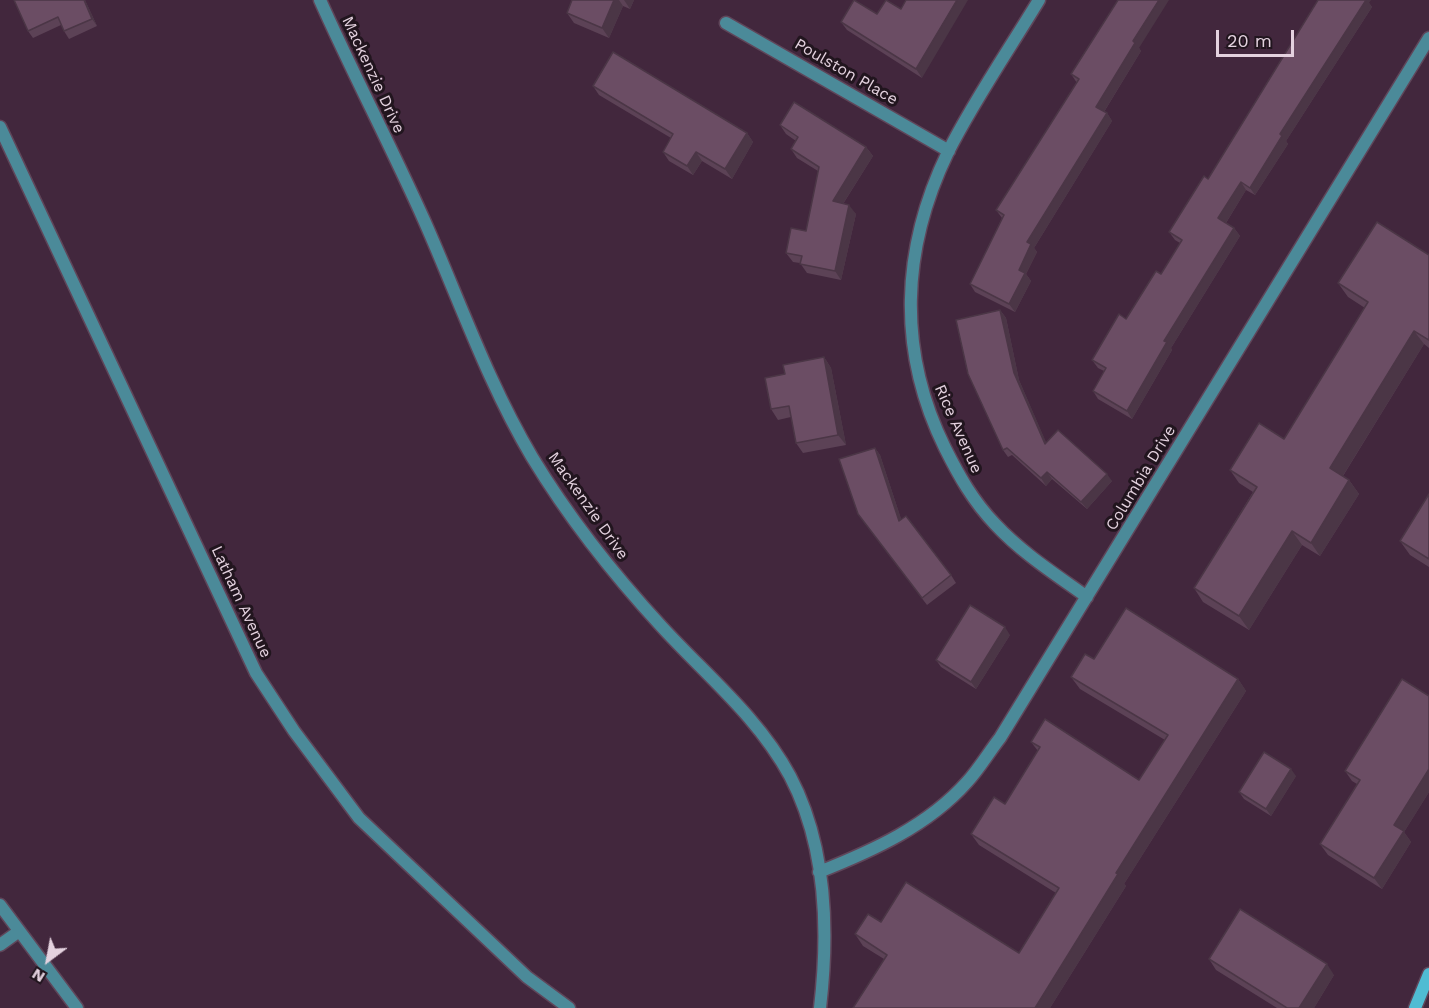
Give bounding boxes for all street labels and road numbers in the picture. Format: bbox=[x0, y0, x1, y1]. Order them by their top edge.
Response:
street label: Mackenzie Drive bbox=[338, 13, 408, 137]
street label: Poulston Place bbox=[791, 35, 901, 109]
street label: Rice Avenue bbox=[930, 382, 986, 476]
street label: Columbia Drive bbox=[1102, 422, 1180, 534]
street label: Mackenzie Drive bbox=[544, 449, 632, 563]
street label: Latham Avenue bbox=[207, 543, 275, 661]

